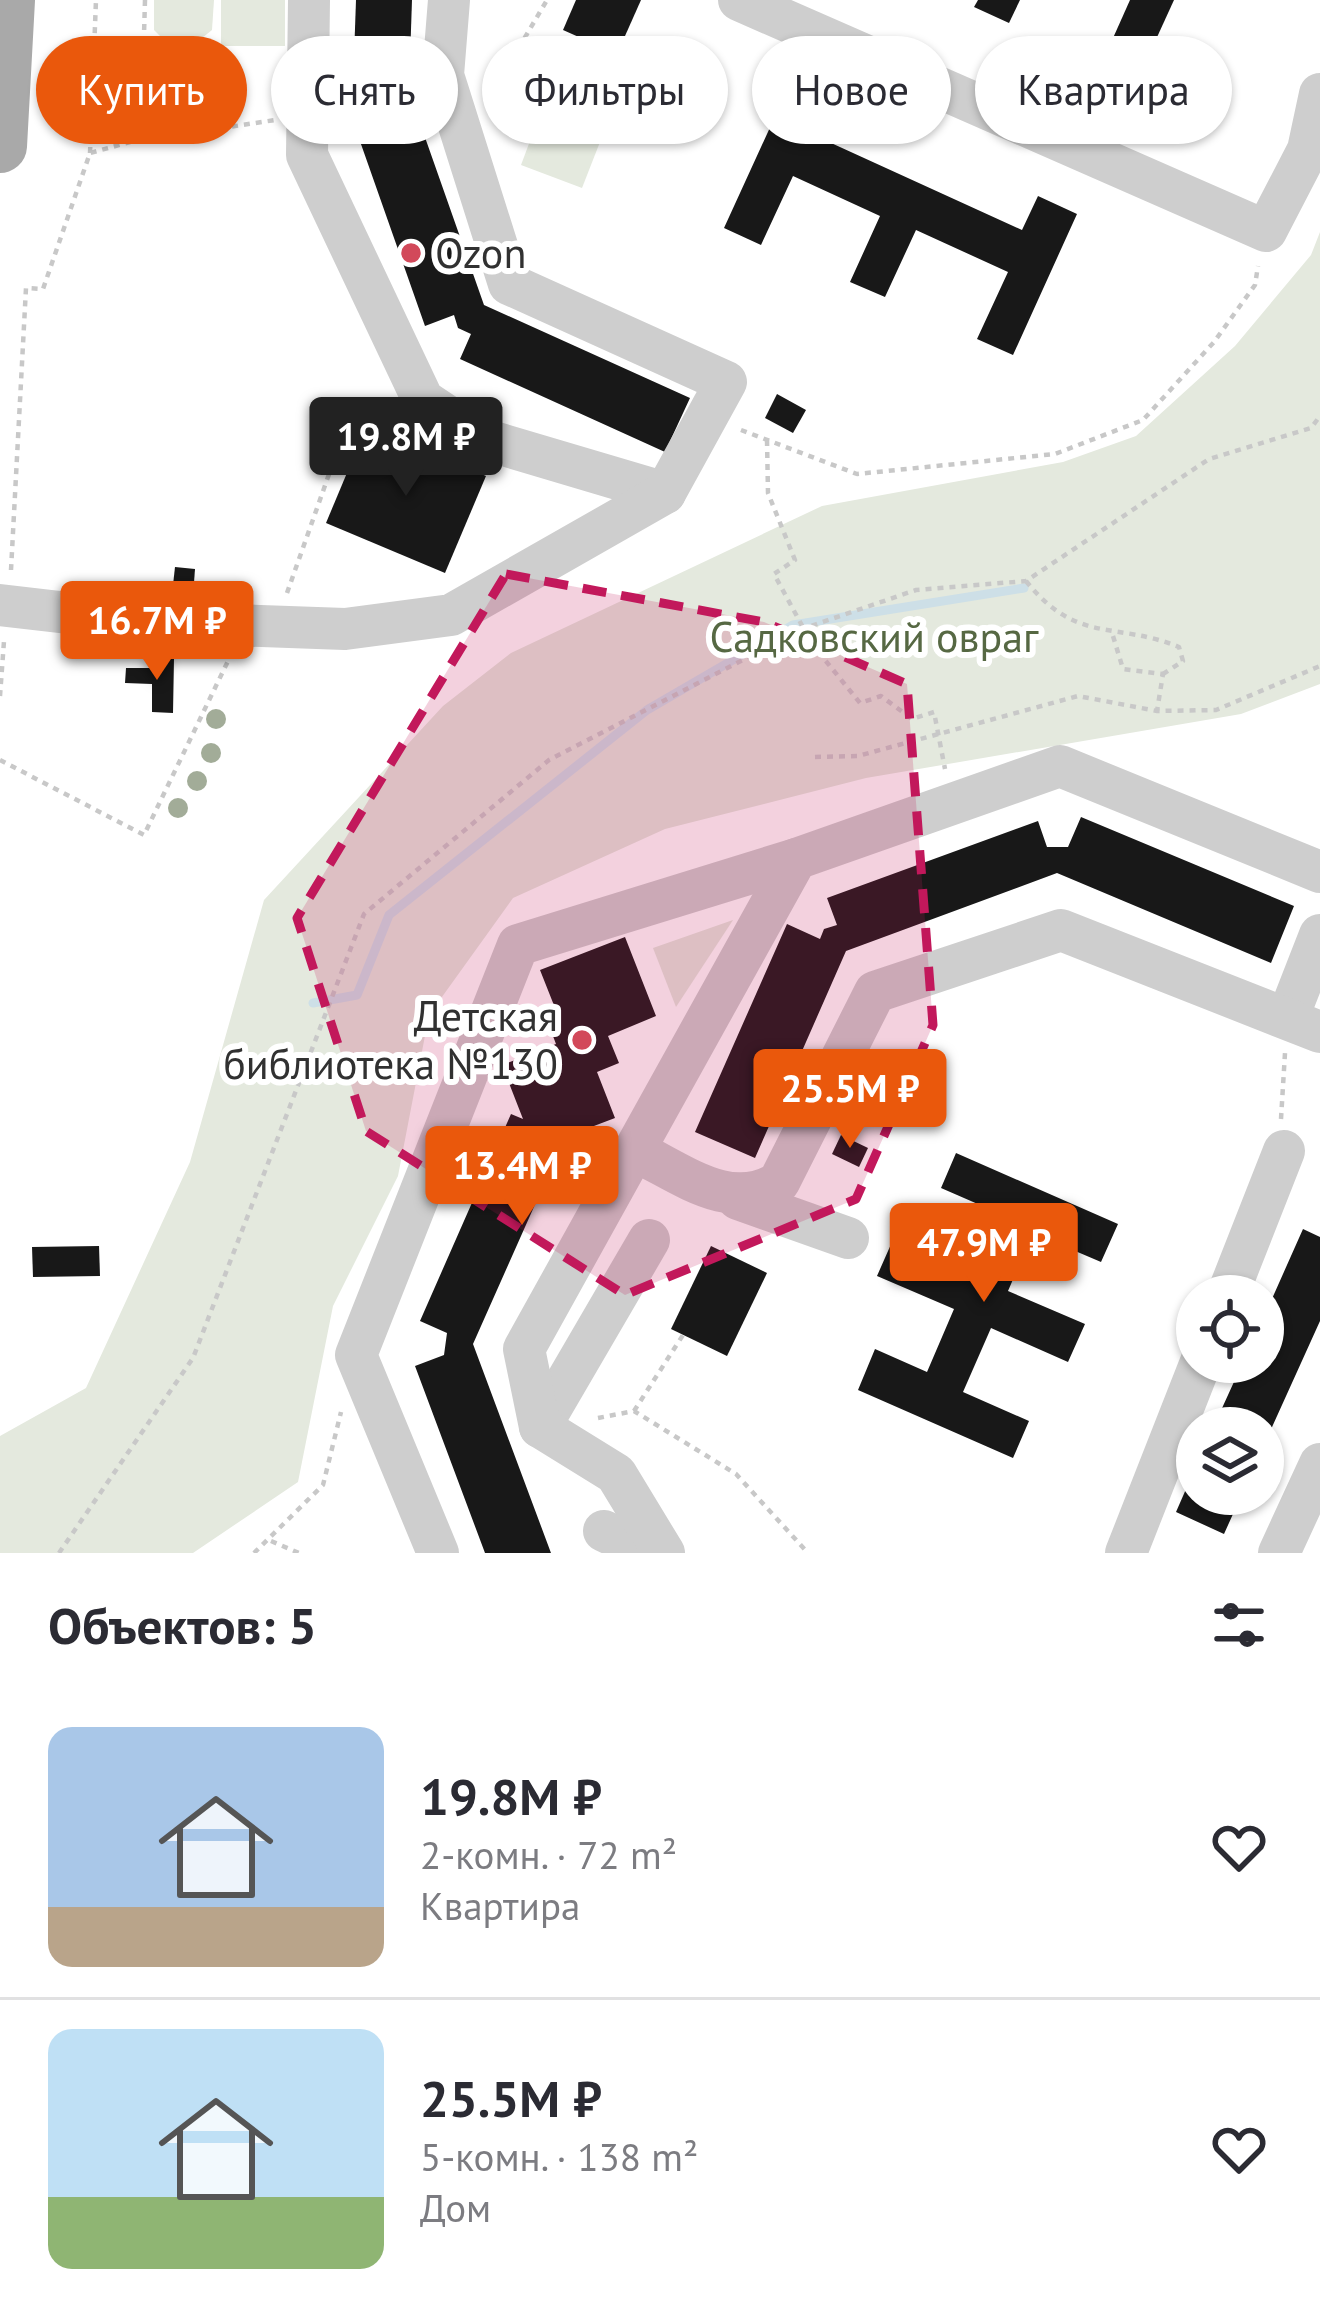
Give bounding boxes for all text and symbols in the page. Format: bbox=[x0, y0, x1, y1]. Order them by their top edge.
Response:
chip: Купить bbox=[36, 36, 247, 144]
chip: Снять bbox=[271, 36, 458, 144]
chip: Фильтры bbox=[482, 36, 728, 144]
chip: Новое bbox=[752, 36, 951, 144]
chip: Квартира bbox=[975, 36, 1232, 144]
place label: Ozon bbox=[435, 225, 526, 280]
marker: Ozon bbox=[398, 240, 424, 266]
pin: 19.8M ₽ bbox=[295, 397, 517, 499]
text: 19.8M ₽ bbox=[336, 410, 476, 461]
pin: 16.7M ₽ bbox=[46, 581, 268, 683]
text: 16.7M ₽ bbox=[87, 594, 227, 645]
park label: Садковский овраг bbox=[709, 609, 1039, 664]
place label: Детская библиотека №130 bbox=[223, 988, 558, 1091]
marker: Детская библиотека №130 bbox=[569, 1027, 595, 1053]
pin: 25.5M ₽ bbox=[739, 1049, 961, 1151]
text: 25.5M ₽ bbox=[780, 1062, 920, 1113]
pin: 13.4M ₽ bbox=[411, 1126, 633, 1228]
text: 13.4M ₽ bbox=[452, 1139, 592, 1190]
pin: 47.9M ₽ bbox=[873, 1203, 1095, 1305]
text: 47.9M ₽ bbox=[917, 1216, 1051, 1267]
map controls bbox=[1176, 1275, 1284, 1515]
button: locate bbox=[1176, 1275, 1284, 1383]
button: layers bbox=[1176, 1407, 1284, 1515]
text: Объектов: 5 bbox=[48, 1592, 317, 1658]
icon: filters bbox=[1206, 1592, 1272, 1658]
text: 19.8M ₽ bbox=[420, 1763, 602, 1829]
icon: home bbox=[144, 1775, 288, 1919]
icon: heart bbox=[1206, 1814, 1272, 1880]
text: 2-комн. · 72 m² bbox=[420, 1829, 677, 1880]
text: Квартира bbox=[420, 1880, 580, 1931]
text: 25.5M ₽ bbox=[420, 2065, 602, 2131]
icon: home bbox=[144, 2077, 288, 2221]
icon: heart bbox=[1206, 2116, 1272, 2182]
text: 5-комн. · 138 m² bbox=[420, 2131, 698, 2182]
text: Дом bbox=[420, 2182, 491, 2233]

